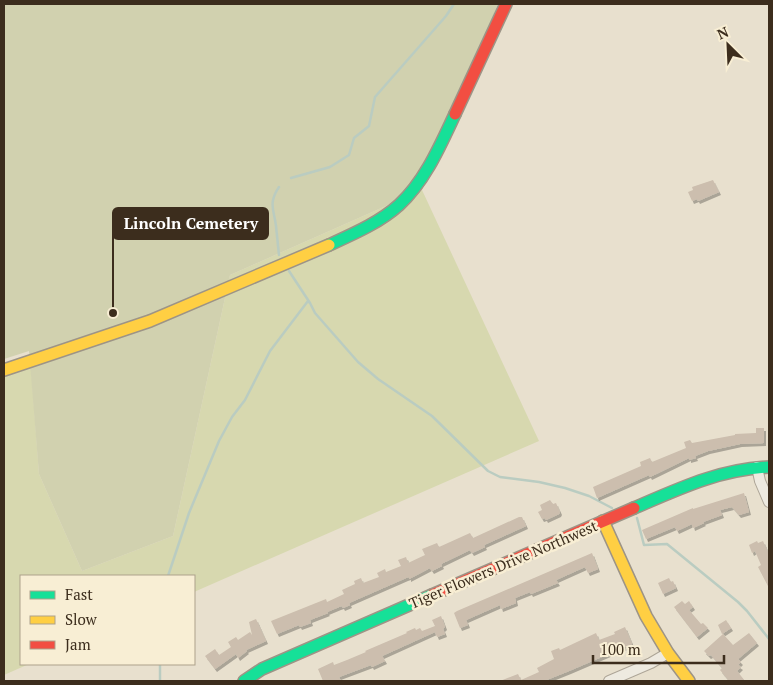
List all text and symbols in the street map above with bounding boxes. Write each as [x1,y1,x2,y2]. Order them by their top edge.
north arrow [703,20,753,70]
text: N [714,22,732,44]
callout: Lincoln Cemetery [113,208,268,239]
text: Lincoln Cemetery [124,212,259,234]
street label: Tiger Flowers Drive Northwest [406,515,601,613]
legend [20,575,195,665]
text: Fast [65,584,93,604]
text: Slow [65,609,98,629]
scale bar [593,632,724,664]
text: Jam [65,634,91,654]
text: 100 m [600,639,641,659]

